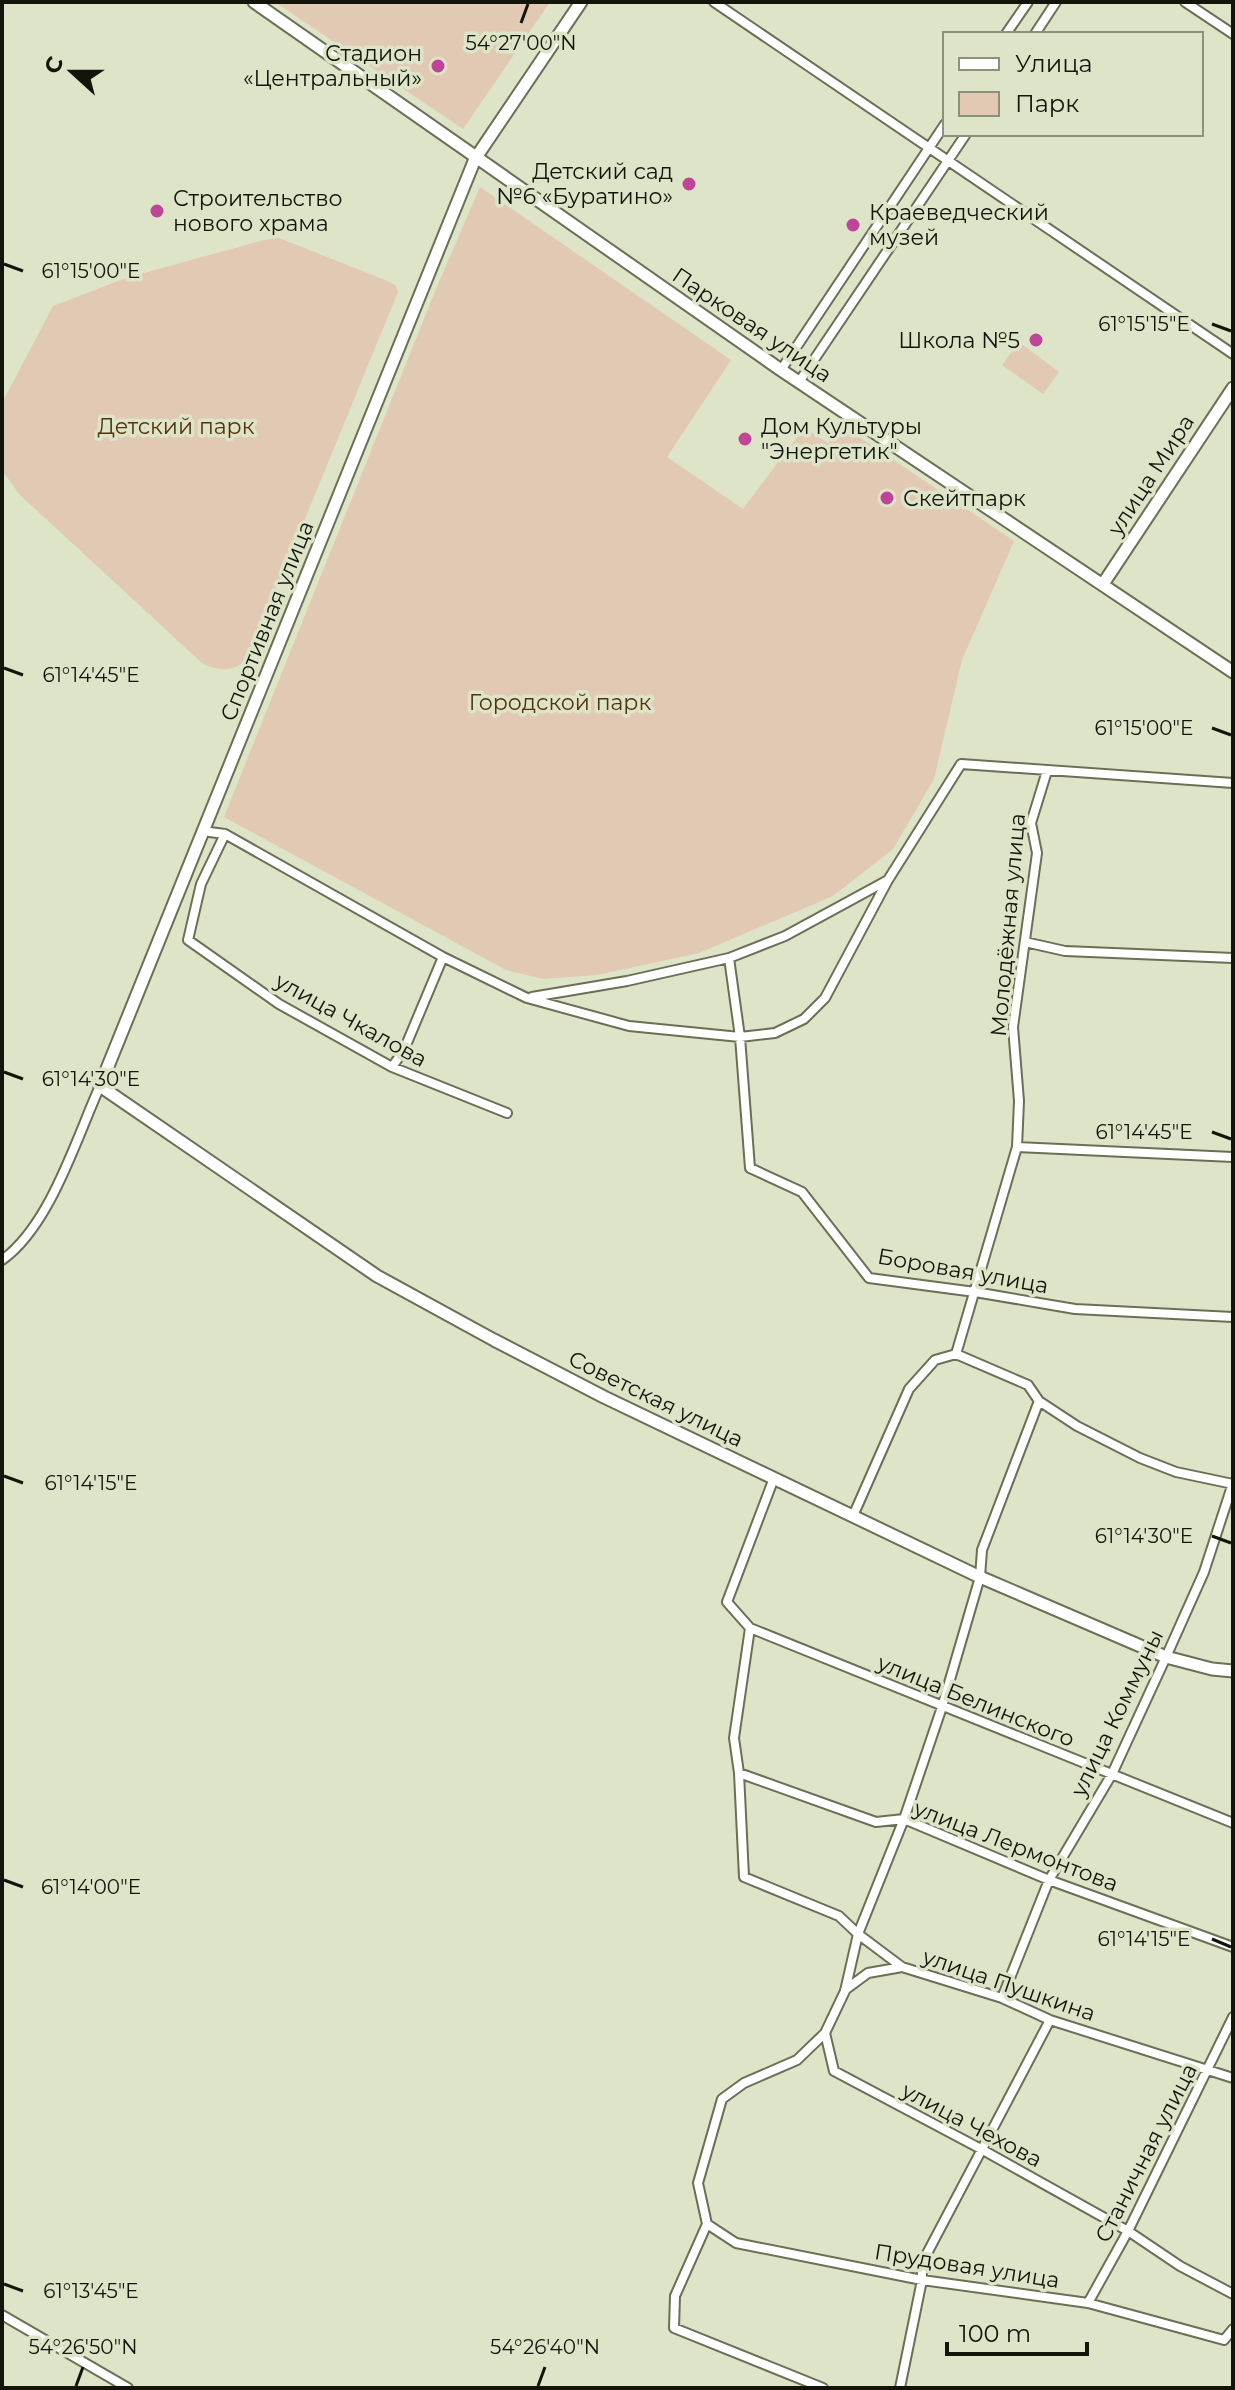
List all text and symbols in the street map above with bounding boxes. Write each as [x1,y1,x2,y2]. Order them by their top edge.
text: 54°27'00"N [465,31,577,55]
north arrow [32,32,112,112]
legend [943,32,1203,136]
place label: Стадион «Центральный» [243,40,422,92]
text: Улица [1015,49,1093,78]
text: С [38,53,69,77]
marker: Стадион «Центральный» [429,57,447,75]
text: Парк [1015,89,1079,118]
place label: Детский сад №6 «Буратино» [496,158,673,210]
marker: Детский сад №6 «Буратино» [680,175,698,193]
place label: Строительство нового храма [173,185,343,237]
place label: Краеведческий музей [869,199,1049,251]
marker: Строительство нового храма [148,202,166,220]
marker: Краеведческий музей [844,216,862,234]
text: 61°15'00"E [42,259,140,283]
street label: Парковая улица [667,262,837,388]
text: 61°15'15"E [1098,312,1190,336]
place label: Школа №5 [898,327,1020,354]
marker: Школа №5 [1027,331,1045,349]
street label: улица Мира [1101,410,1200,541]
park label: Детский парк [98,413,255,440]
place label: Дом Культуры "Энергетик" [761,413,922,465]
marker: Дом Культуры "Энергетик" [736,430,754,448]
place label: Скейтпарк [903,485,1026,512]
marker: Скейтпарк [878,489,896,507]
street label: Спортивная улица [214,517,320,725]
text: 61°14'45"E [42,663,140,687]
park label: Городской парк [469,689,651,716]
text: 61°15'00"E [1095,716,1193,740]
street label: Молодёжная улица [985,812,1031,1038]
street label: улица Чкалова [269,967,432,1073]
text: 61°14'30"E [42,1067,140,1091]
text: 61°14'45"E [1095,1120,1193,1144]
street label: Боровая улица [875,1243,1051,1299]
street label: Советская улица [564,1345,748,1453]
text: 61°14'15"E [45,1471,137,1495]
text: 61°14'30"E [1095,1524,1193,1548]
street label: улица Коммуны [1064,1625,1169,1802]
street label: улица Белинского [872,1649,1079,1753]
street label: улица Лермонтова [909,1794,1122,1897]
text: 61°14'00"E [41,1875,141,1899]
text: 61°14'15"E [1098,1927,1190,1951]
street label: улица Пушкина [918,1942,1099,2027]
street label: Станичная улица [1089,2059,1203,2247]
street label: улица Чехова [896,2076,1047,2173]
street label: Прудовая улица [873,2238,1061,2294]
text: 61°13'45"E [43,2279,139,2303]
scale bar [947,2306,1087,2356]
text: 100 m [959,2319,1031,2348]
text: 54°26'50"N [29,2335,137,2359]
text: 54°26'40"N [490,2335,600,2359]

